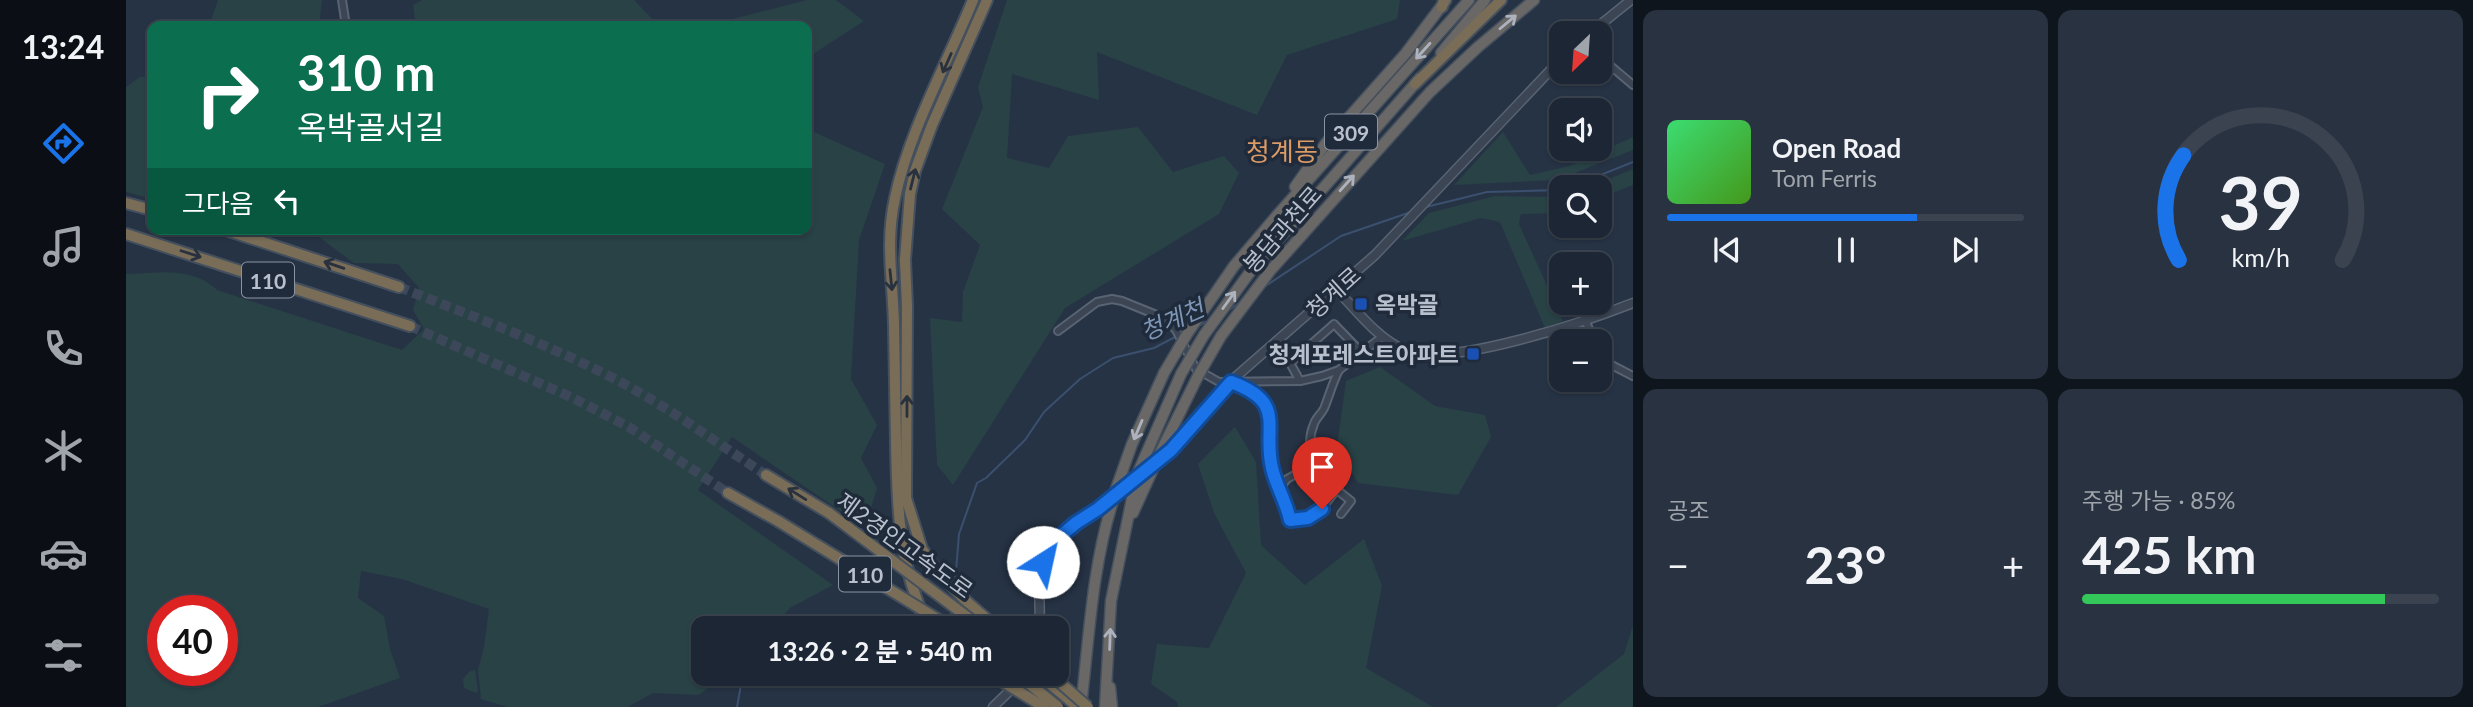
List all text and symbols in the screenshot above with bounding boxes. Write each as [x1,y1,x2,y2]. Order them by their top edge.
one-way arrow [1498,14,1516,30]
north arrow [1549,21,1612,84]
map controls [1549,21,1612,392]
text: 13:24 [22,27,104,66]
one-way arrow [1415,42,1431,60]
text: 310 m [297,43,435,101]
icon: right [182,49,273,140]
one-way arrow [940,52,953,73]
button: sound [1549,98,1612,161]
text: 옥박골서길 [297,107,444,146]
road number: 309 [1325,114,1377,150]
icon: directions [39,119,88,168]
text: Open Road [1772,132,1901,164]
district label: 청계동 [1246,135,1318,167]
text: 39 [2218,159,2303,247]
text: Tom Ferris [1772,164,1877,192]
one-way arrow [907,168,920,191]
one-way arrow [1339,175,1356,192]
button: search [1549,175,1612,238]
street label: 봉담과천로 [1237,180,1327,278]
icon: left [268,182,306,220]
text: 그다음 [182,187,254,219]
icon: music [39,222,88,271]
icon: previous [1708,231,1746,269]
icon: pause [1827,231,1865,269]
icon: next [1946,231,1984,269]
text: km/h [2231,242,2290,272]
one-way arrow [180,248,202,261]
button: + [1549,252,1612,315]
one-way arrow [323,258,345,271]
street label: 청계로 [1300,260,1366,324]
road number: 110 [242,262,294,298]
one-way arrow [884,268,897,291]
place label: 옥박골 [1375,290,1438,318]
water label: 청계천 [1136,291,1211,346]
one-way arrow [1222,291,1236,310]
marker: 옥박골 [1353,296,1369,312]
icon: phone [39,324,88,373]
button: − [1549,329,1612,392]
place label: 청계포레스트아파트 [1269,340,1459,368]
marker: 청계포레스트아파트 [1465,346,1481,362]
one-way arrow [900,394,913,417]
one-way arrow [1131,419,1144,440]
icon: climate [39,426,88,475]
pin [1292,437,1352,509]
icon: arrive [1303,448,1341,486]
street label: 제2경인고속도로 [831,486,979,604]
text: 주행 가능 · 85% [2082,486,2235,514]
one-way arrow [788,487,808,501]
text: 공조 [1667,496,1709,524]
text: 425 km [2082,523,2256,585]
position arrow [1006,525,1080,599]
icon: car [39,529,88,578]
text: 23° [1805,533,1886,595]
text: − [1667,542,1689,588]
text: + [2002,542,2024,588]
road number: 110 [839,556,891,592]
speed limit sign: 40 [147,595,238,686]
one-way arrow [1103,628,1116,651]
icon: filters [39,631,88,680]
text: 13:26 · 2 분 · 540 m [767,635,993,667]

